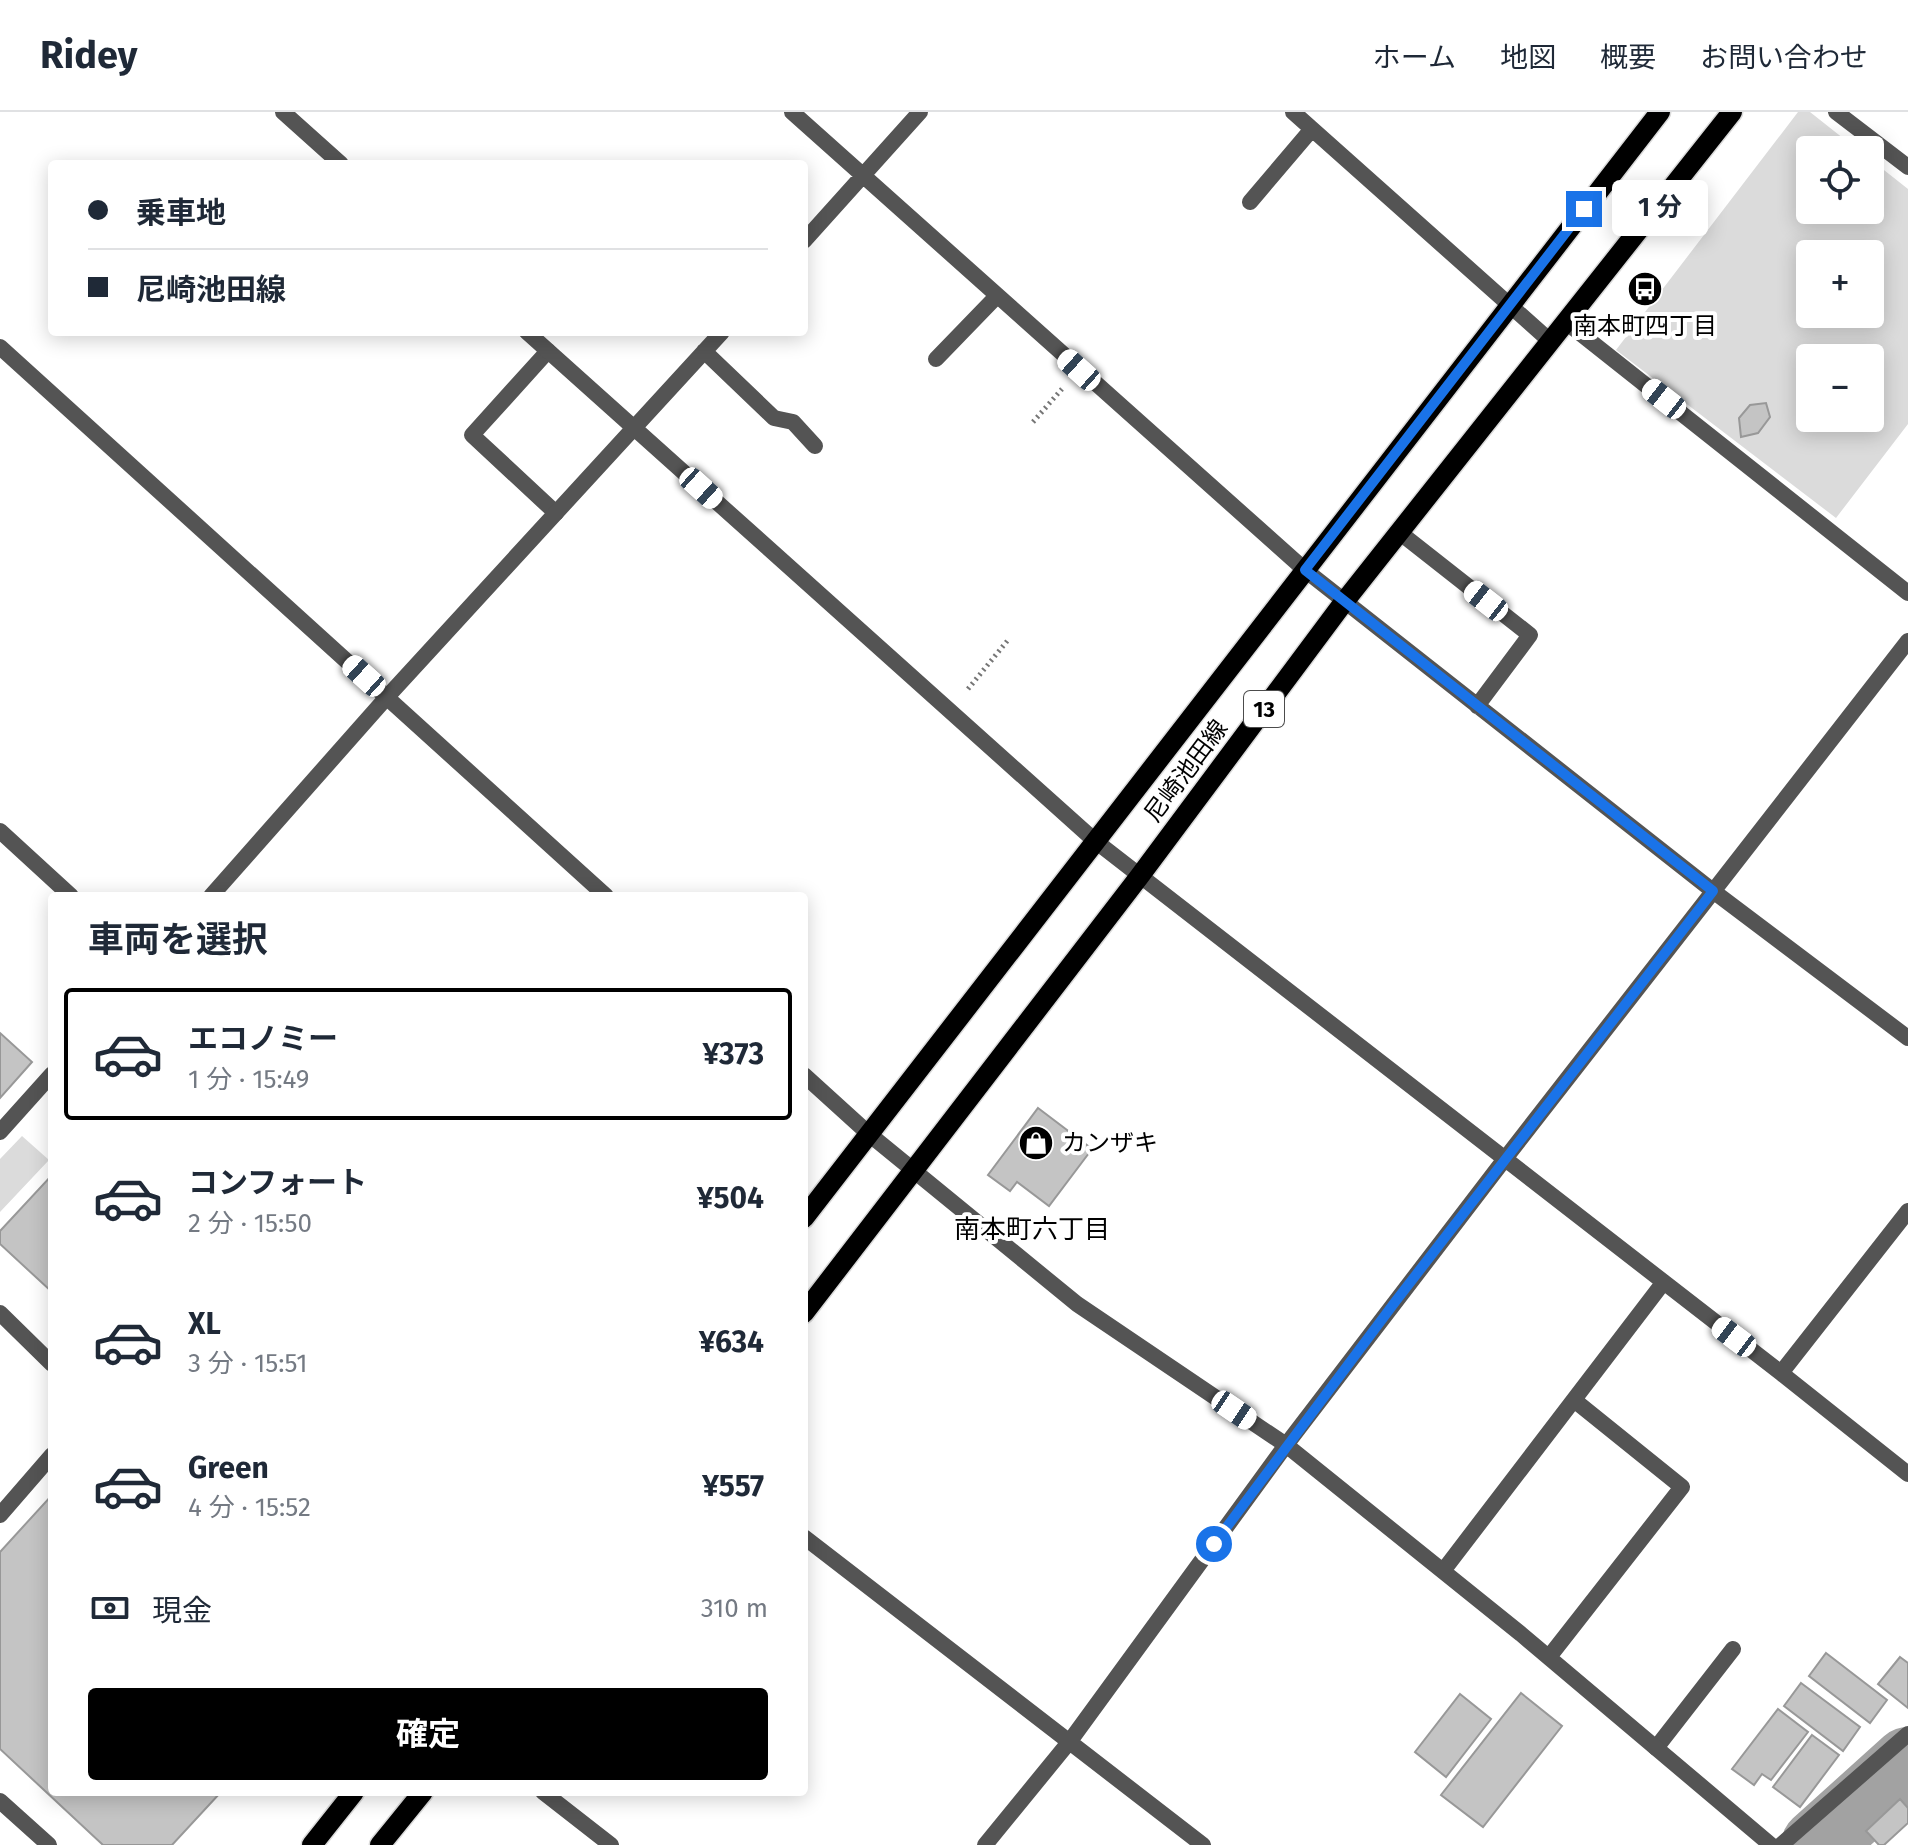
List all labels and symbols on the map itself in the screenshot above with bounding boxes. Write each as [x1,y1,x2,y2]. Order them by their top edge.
callout: 1 分 [1612,181,1708,237]
route end [1566,191,1602,227]
bus stop icon: 南本町四丁目 [1626,270,1664,308]
place label: 南本町四丁目 [1573,312,1717,340]
car [1053,345,1105,395]
car [1638,375,1690,423]
car [675,463,727,513]
car [1460,577,1512,625]
car [338,651,390,701]
road number: 13 [1244,691,1284,727]
street label: 尼崎池田線 [1139,715,1233,827]
shop icon: カンザキ [1017,1124,1055,1162]
place label: カンザキ [1062,1129,1158,1157]
district label: 南本町六丁目 [954,1214,1110,1245]
car [1708,1313,1760,1361]
car [1207,1387,1261,1433]
route start [1196,1526,1232,1562]

